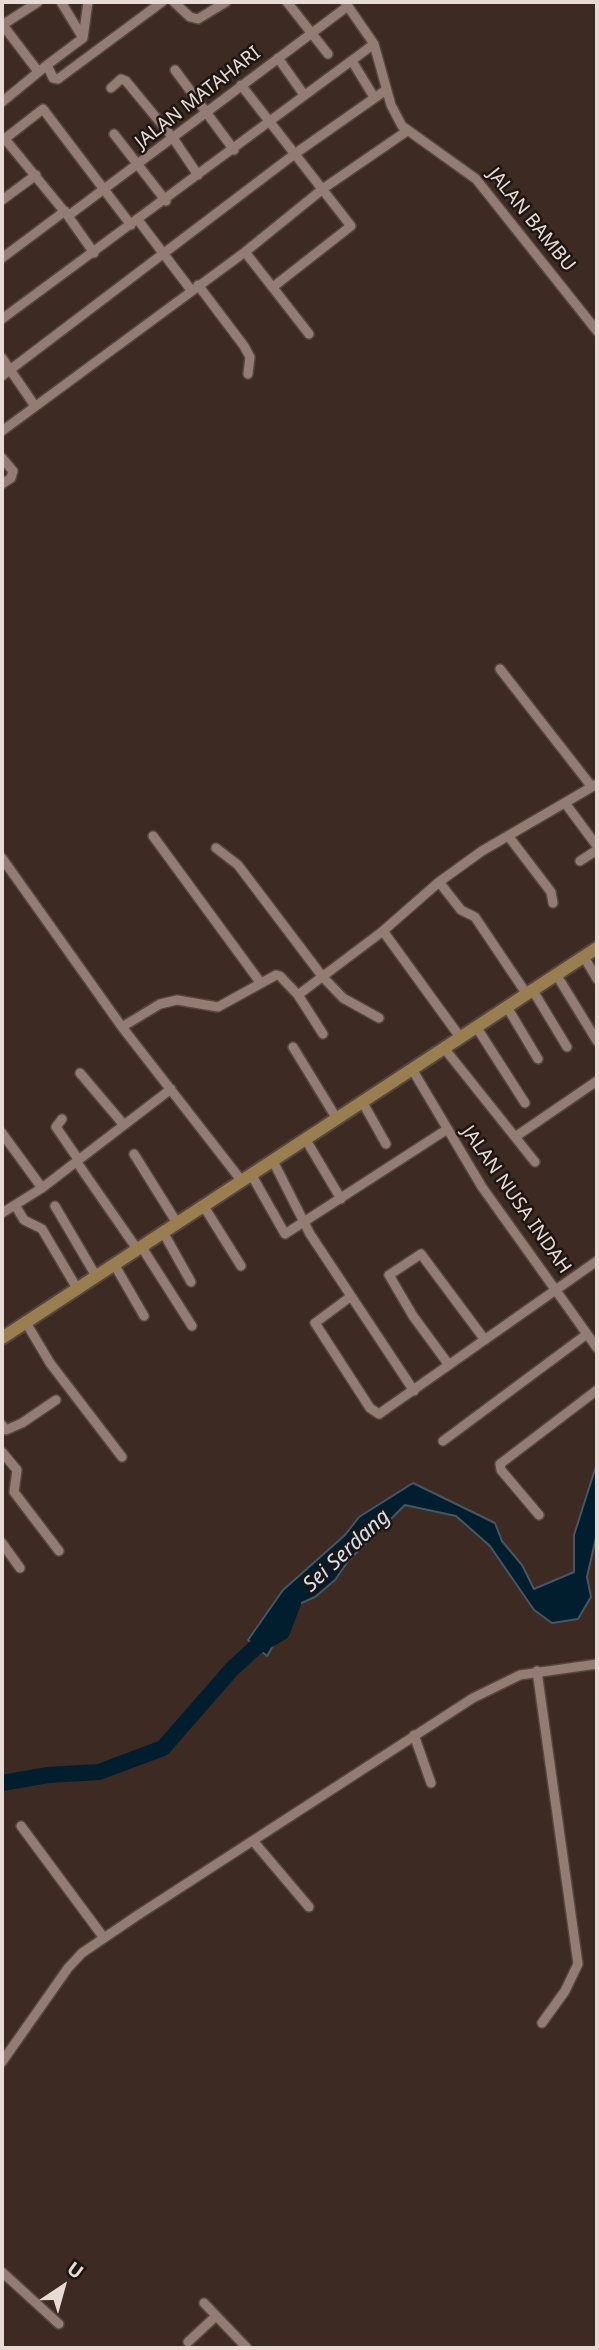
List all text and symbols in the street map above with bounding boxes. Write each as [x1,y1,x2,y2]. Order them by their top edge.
street label: JALAN MATAHARI [131,42,265,154]
street label: JALAN BAMBU [482,164,580,276]
street label: JALAN NUSA INDAH [456,1122,576,1278]
water label: Sei Serdang [298,1504,396,1598]
north arrow [28,2252,98,2322]
text: U [62,2255,89,2285]

